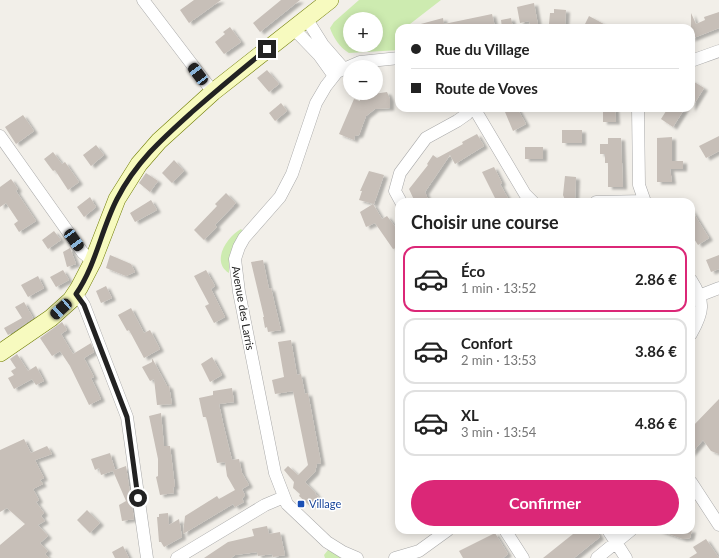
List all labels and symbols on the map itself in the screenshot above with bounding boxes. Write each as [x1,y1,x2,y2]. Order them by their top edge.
route end [258,40,276,58]
car [186,61,210,87]
car [62,227,86,253]
street label: Avenue des Larris [230,265,257,351]
car [48,297,74,321]
route start [129,489,147,507]
place label: Village [309,497,341,510]
marker: Village [296,499,306,509]

